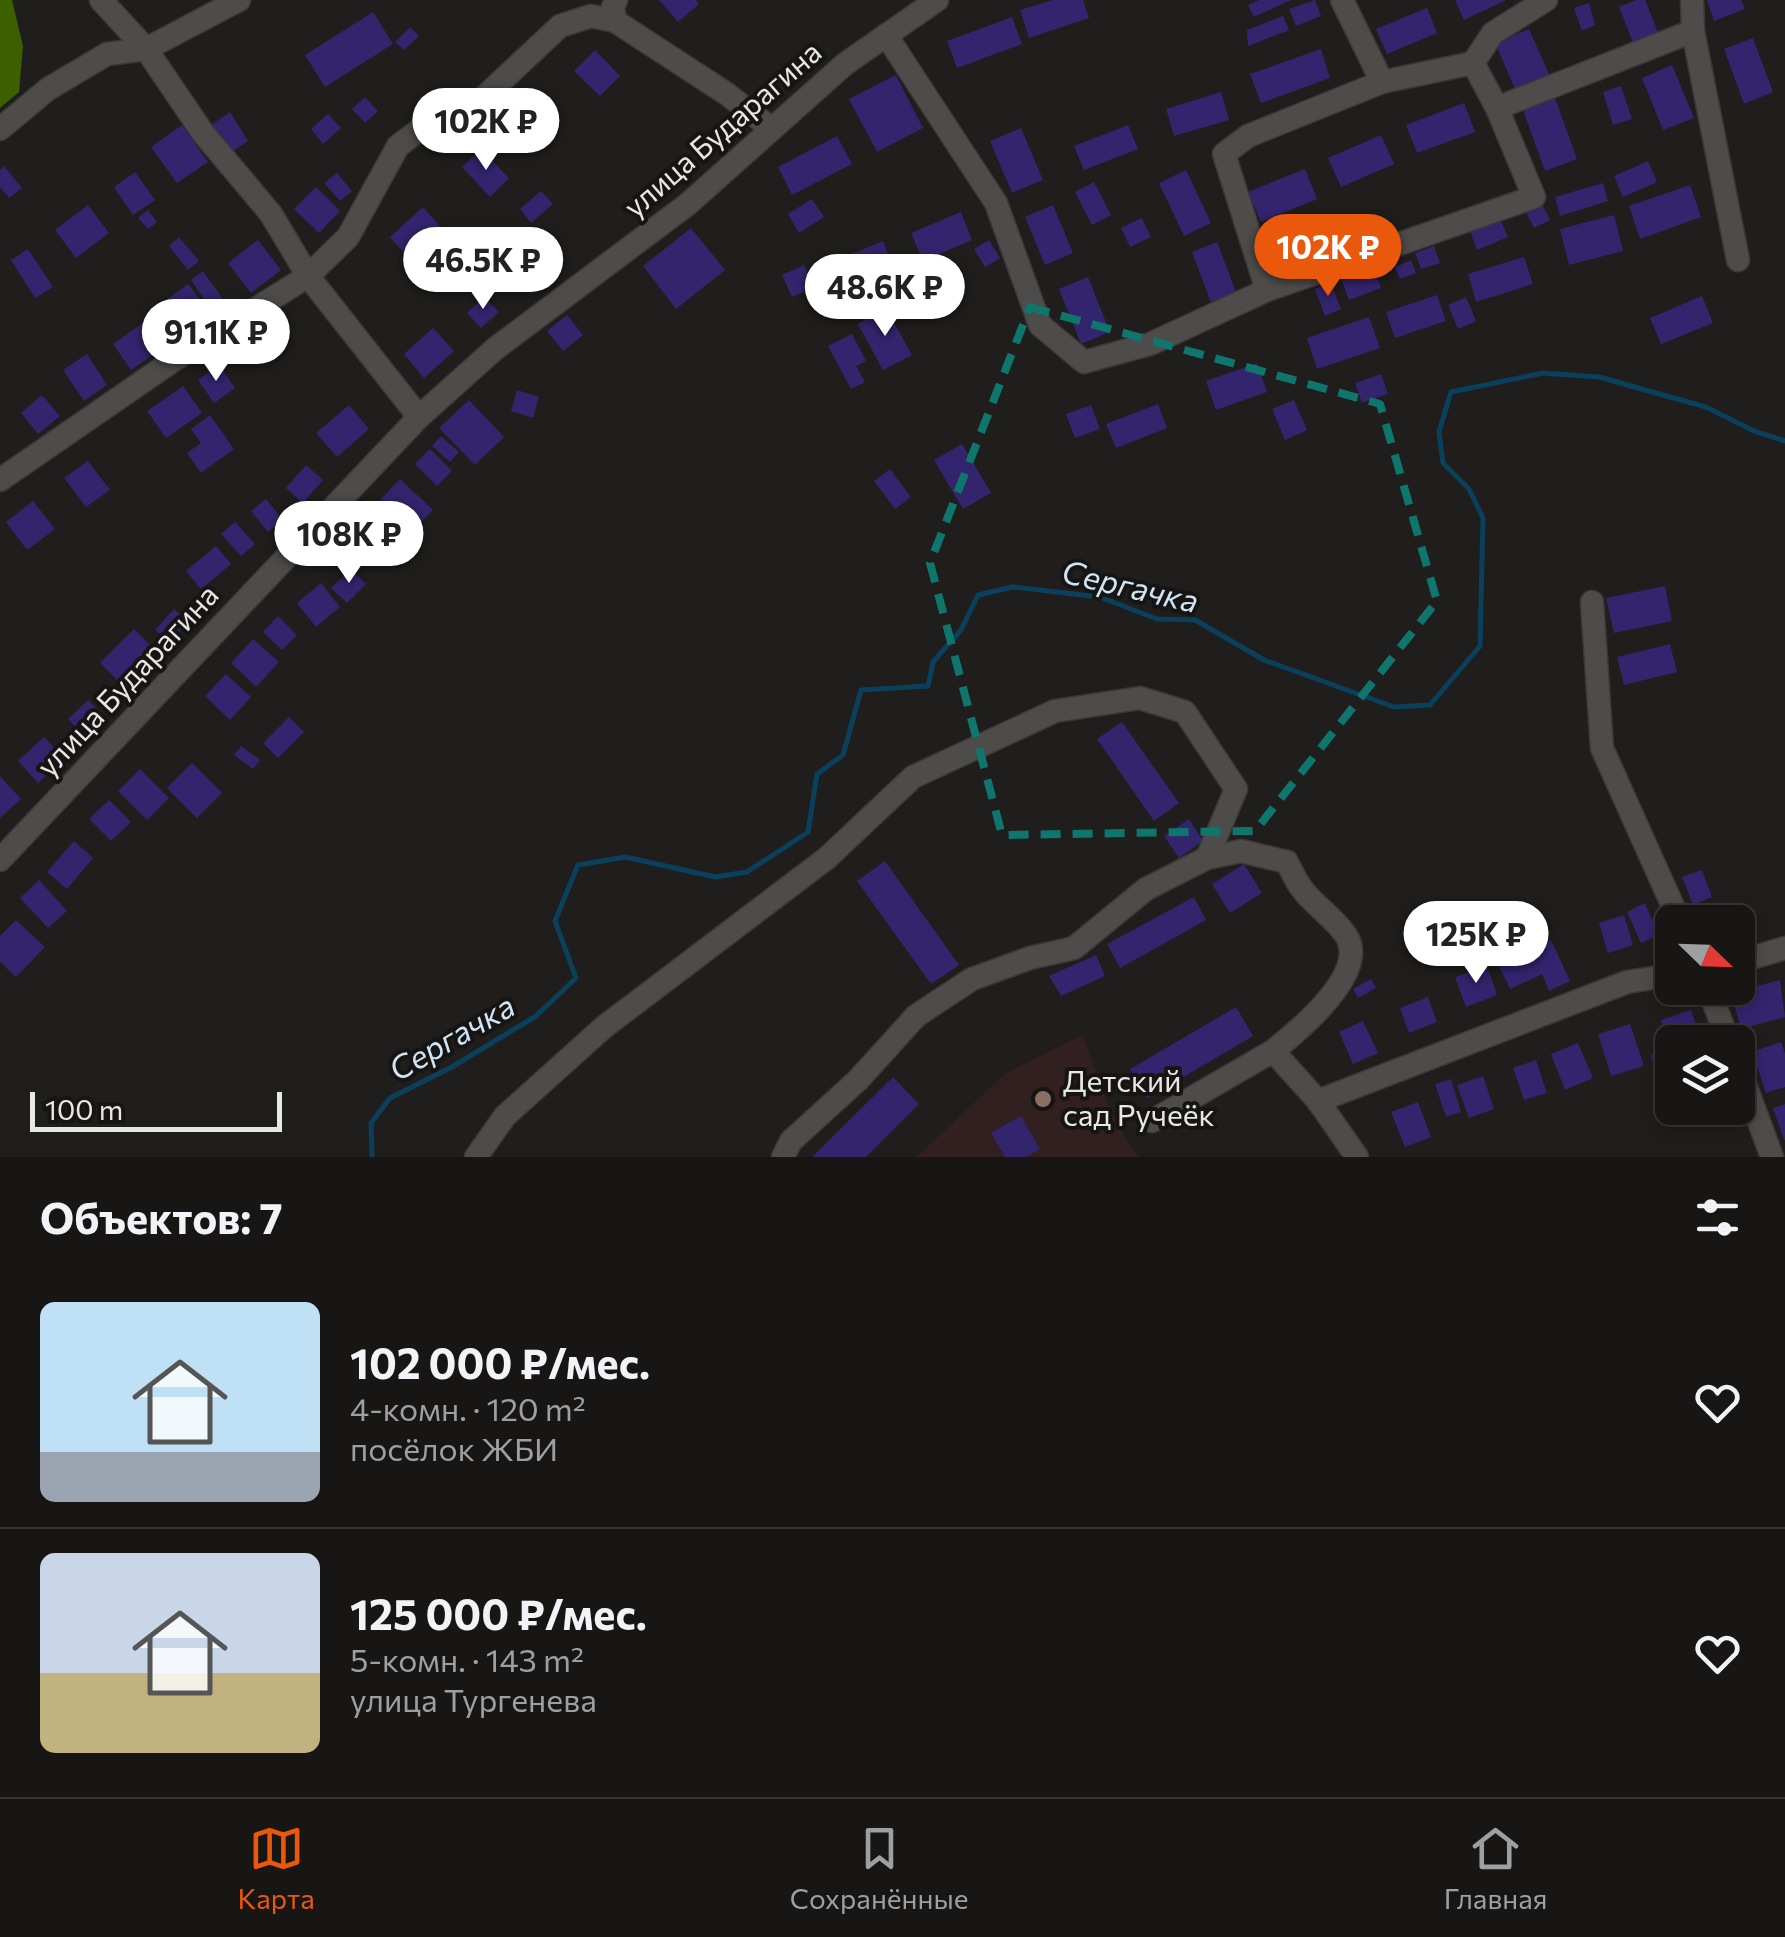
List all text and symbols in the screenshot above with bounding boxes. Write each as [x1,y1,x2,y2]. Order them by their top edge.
street label: улица Бударагина [615,32,828,224]
pin: 102K ₽ [405,88,567,173]
text: 102K ₽ [434,100,538,140]
pin: 102K ₽ [1247,214,1409,299]
text: 102K ₽ [1276,226,1380,266]
pin: 46.5K ₽ [391,227,575,312]
text: 46.5K ₽ [425,239,541,279]
pin: 48.6K ₽ [793,254,977,339]
text: 48.6K ₽ [827,266,943,306]
pin: 91.1K ₽ [124,299,308,384]
text: 91.1K ₽ [164,311,268,351]
pin: 108K ₽ [268,501,430,586]
text: 108K ₽ [296,513,402,553]
water label: Сергачка [1058,550,1203,620]
street label: улица Бударагина [27,575,225,783]
pin: 125K ₽ [1395,901,1557,986]
north arrow [1655,905,1755,1005]
map controls [1655,905,1755,1125]
text: 125K ₽ [1426,913,1526,953]
water label: Сергачка [381,984,521,1088]
button: layers [1655,1025,1755,1125]
place label: Детский сад Ручеёк [1063,1061,1215,1132]
scale bar [30,1087,282,1132]
marker: Детский сад Ручеёк [1032,1088,1054,1110]
text: 100 m [45,1092,123,1126]
icon: filters [1690,1190,1745,1245]
text: Объектов: 7 [40,1191,283,1243]
text: 102 000 ₽/мес. [350,1336,650,1388]
icon: home [120,1342,240,1462]
icon: heart [1690,1375,1745,1430]
text: 4-комн. · 120 m² [350,1388,586,1428]
text: посёлок ЖБИ [350,1428,558,1468]
text: 125 000 ₽/мес. [350,1587,647,1639]
icon: home [120,1593,240,1713]
icon: heart [1690,1626,1745,1681]
text: 5-комн. · 143 m² [350,1639,584,1679]
text: улица Тургенева [350,1679,597,1719]
tab: Карта [238,1821,315,1915]
tab: Сохранённые [790,1821,969,1915]
tab: Главная [1444,1821,1547,1915]

